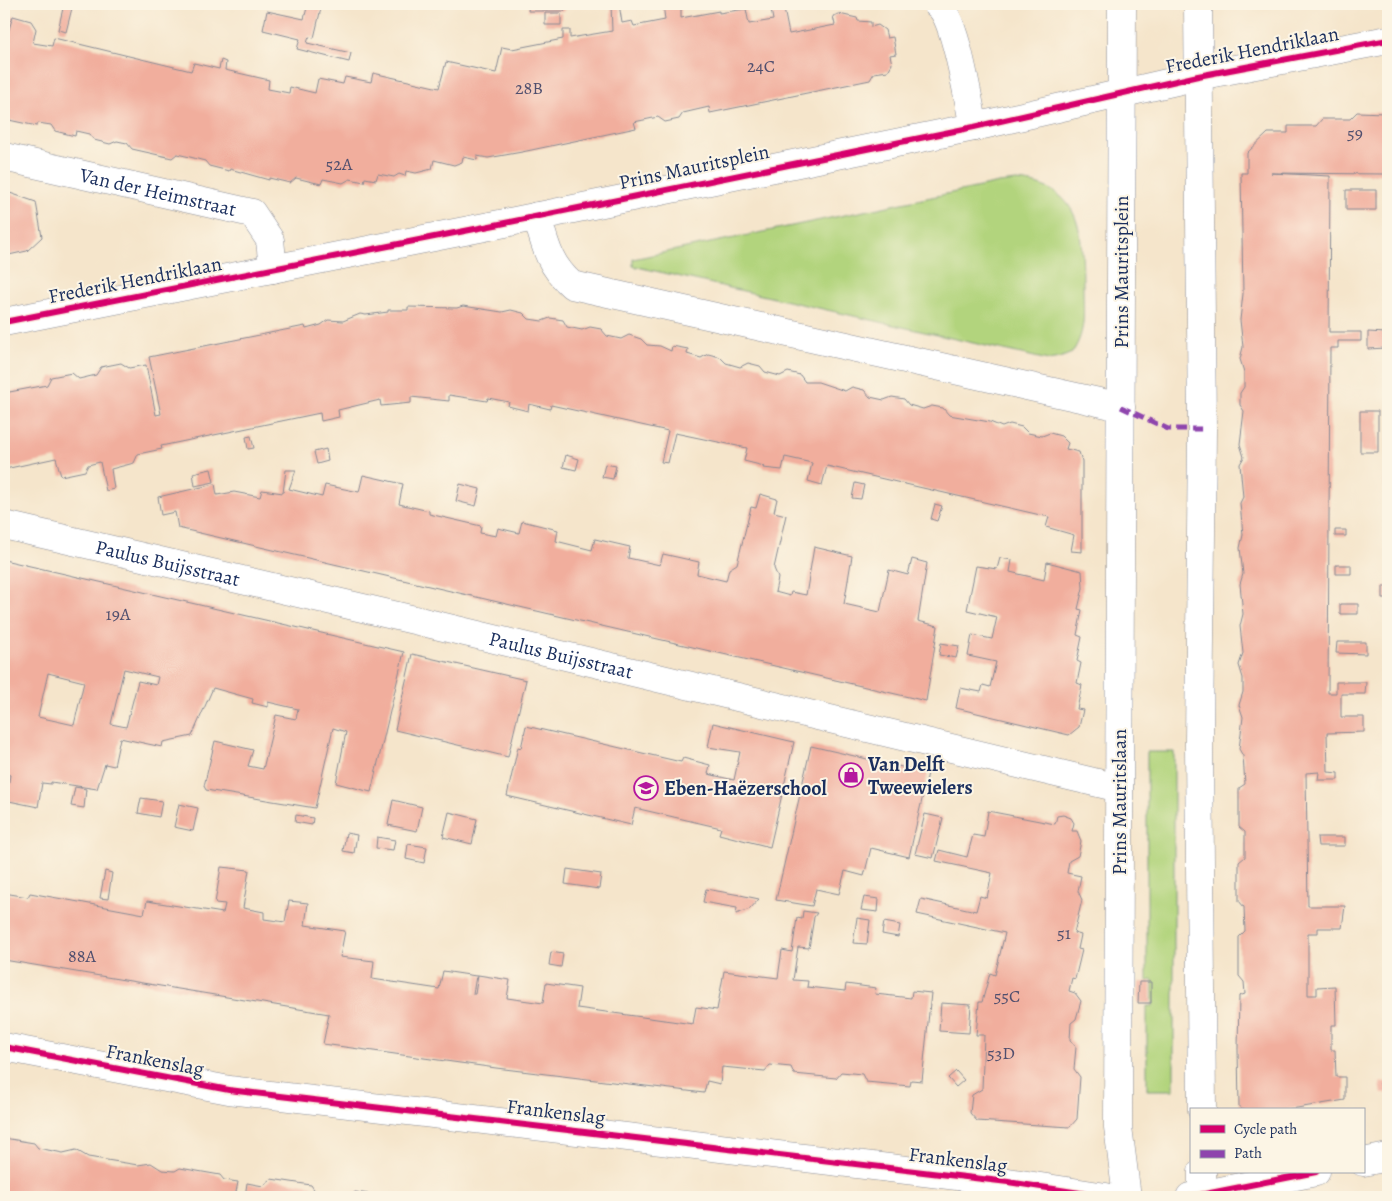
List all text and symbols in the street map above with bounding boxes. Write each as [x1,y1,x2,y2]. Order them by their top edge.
street label: Frederik Hendriklaan [1163,20,1341,80]
house number: 24C [747,54,775,78]
house number: 28B [515,76,543,100]
house number: 59 [1347,121,1363,145]
street label: Prins Mauritsplein [616,138,772,196]
house number: 52A [326,152,353,176]
street label: Van der Heimstraat [76,161,239,223]
street label: Prins Mauritsplein [1108,196,1135,348]
street label: Frederik Hendriklaan [46,250,224,310]
street label: Paulus Buijsstraat [93,533,243,593]
house number: 19A [106,602,131,626]
street label: Paulus Buijsstraat [486,625,636,685]
street label: Prins Mauritslaan [1106,729,1133,875]
place label: Van Delft Tweewielers [867,751,973,801]
shop icon: Van Delft Tweewielers [838,762,864,788]
school or university icon: Eben-Haëzerschool [633,775,659,801]
place label: Eben-Haëzerschool [664,775,828,802]
house number: 51 [1057,921,1071,945]
house number: 88A [68,944,96,968]
house number: 55C [994,984,1020,1008]
street label: Frankenslag [104,1037,206,1083]
house number: 53D [987,1041,1015,1065]
street label: Frankenslag [505,1093,607,1131]
legend [1190,1108,1364,1174]
text: Cycle path [1234,1119,1297,1139]
street label: Frankenslag [907,1141,1009,1179]
text: Path [1234,1143,1262,1163]

